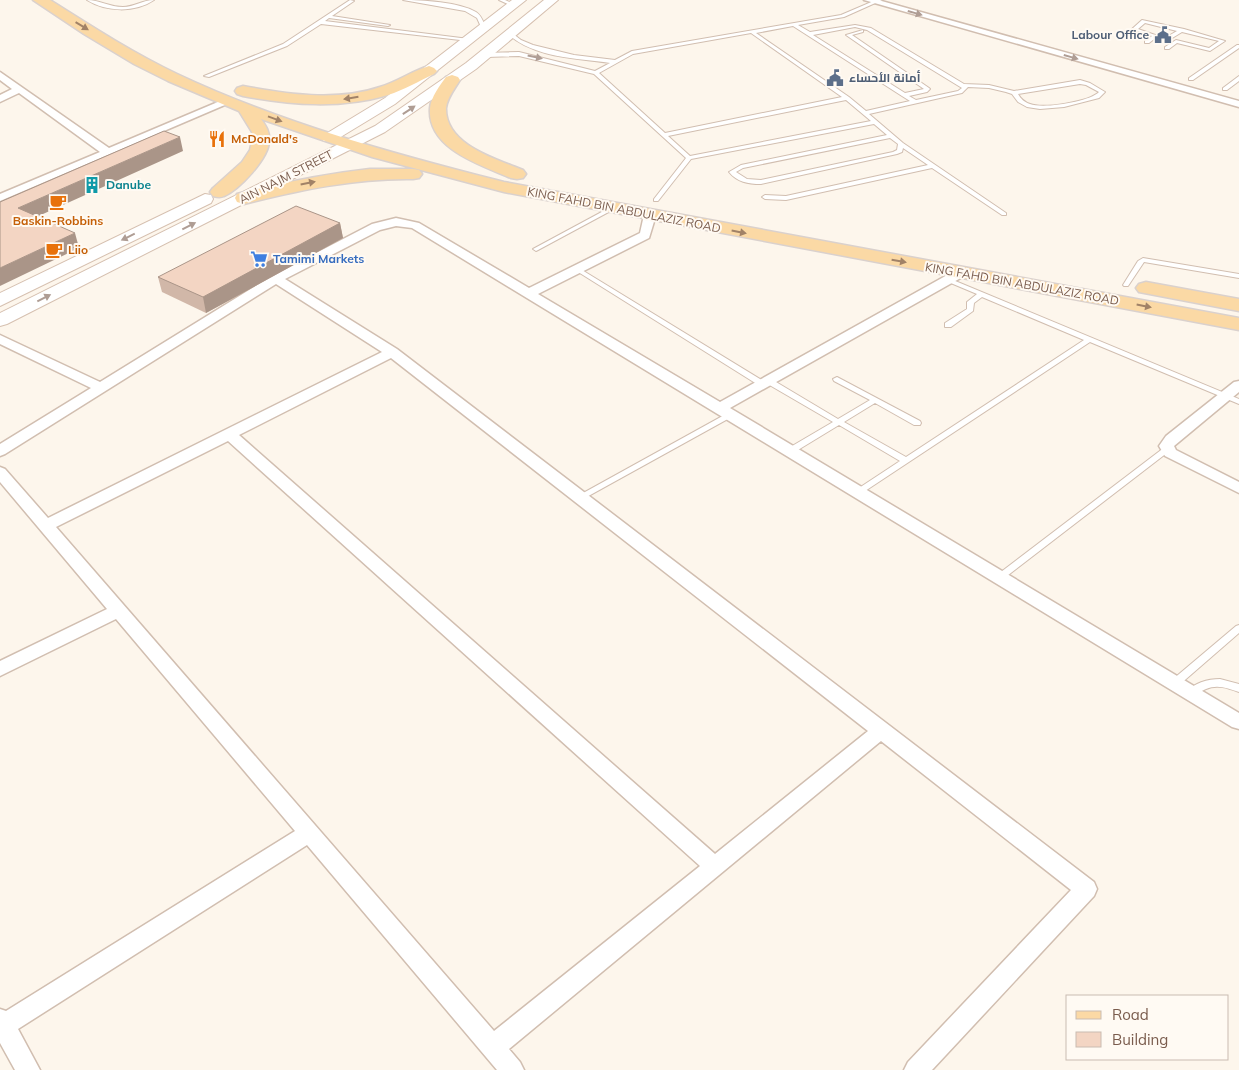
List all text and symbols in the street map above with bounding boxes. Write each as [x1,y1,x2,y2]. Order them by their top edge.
one-way arrow [907,9,922,17]
one-way arrow [75,21,88,31]
public building icon: Labour Office [1153,25,1173,45]
place label: Labour Office [1072,27,1149,42]
one-way arrow [527,53,542,61]
one-way arrow [1064,53,1079,61]
public building icon: أمانة الأحساء [825,68,845,88]
place label: أمانة الأحساء [849,70,921,85]
one-way arrow [342,94,358,102]
one-way arrow [403,105,416,115]
one-way arrow [268,115,283,123]
restaurant icon: McDonald's [207,129,227,149]
place label: McDonald's [231,131,298,146]
street label: AIN NAJM STREET [236,146,336,207]
building icon: Danube [82,175,102,195]
place label: Danube [106,177,151,192]
one-way arrow [301,179,316,187]
street label: KING FAHD BIN ABDULAZIZ ROAD [526,183,722,236]
cafe icon: Baskin-Robbins [48,192,68,212]
place label: Baskin-Robbins [13,213,103,228]
one-way arrow [182,222,196,230]
one-way arrow [731,228,747,236]
one-way arrow [121,233,135,241]
cafe icon: Liio [44,240,64,260]
place label: Liio [68,242,88,257]
supermarket icon: Tamimi Markets [249,249,269,269]
place label: Tamimi Markets [273,251,364,266]
one-way arrow [891,257,907,265]
street label: KING FAHD BIN ABDULAZIZ ROAD [924,259,1120,308]
one-way arrow [36,294,51,302]
one-way arrow [1137,302,1152,310]
legend [1066,995,1229,1060]
text: Road [1112,1005,1149,1024]
text: Building [1112,1030,1168,1049]

